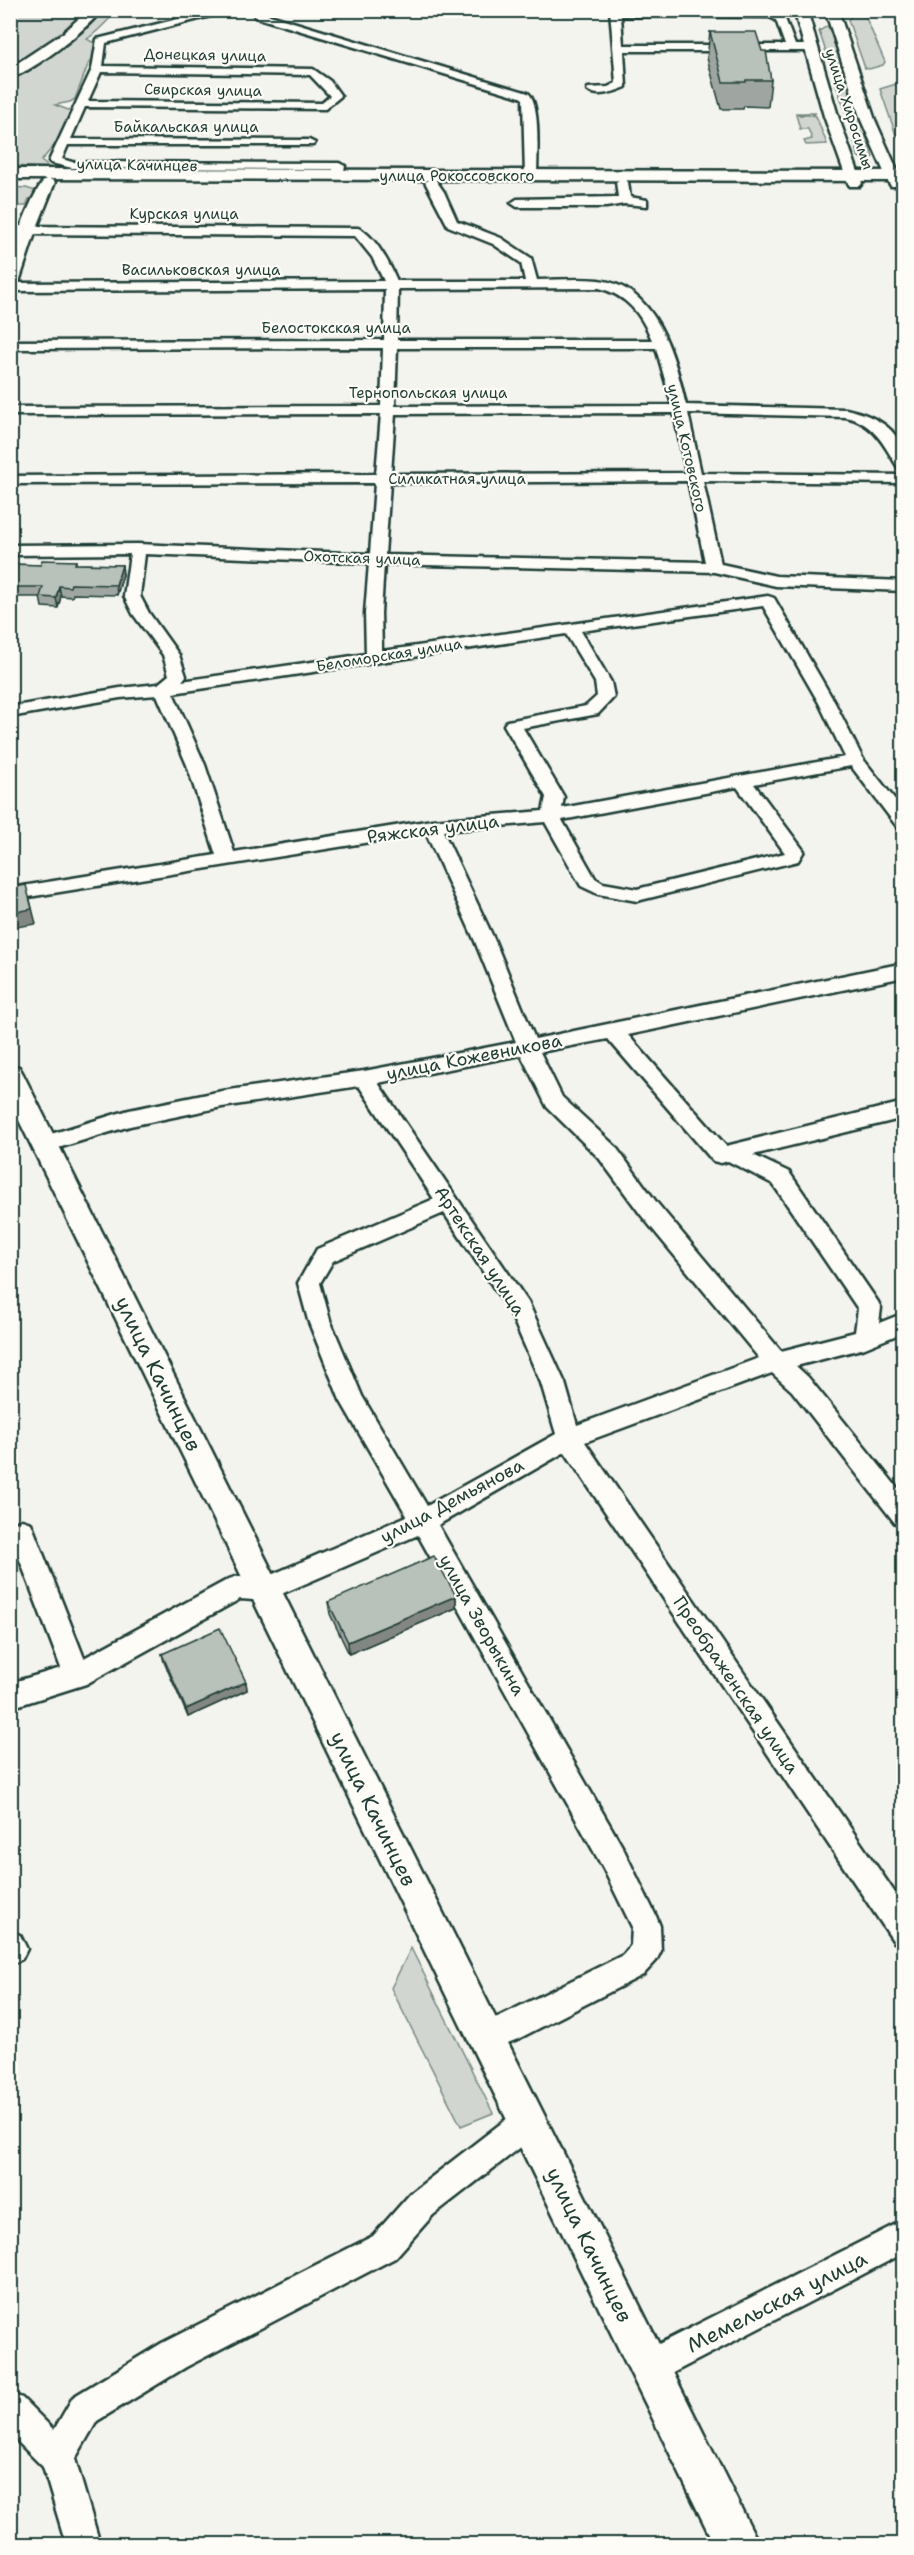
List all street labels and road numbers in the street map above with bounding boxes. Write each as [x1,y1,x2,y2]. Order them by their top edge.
street label: Донецкая улица [144,44,267,66]
street label: улица Хиросимы [820,46,878,172]
street label: Свирская улица [144,79,263,101]
street label: Байкальская улица [114,117,259,137]
street label: улица Качинцев [76,154,198,176]
street label: улица Рокоссовского [380,166,534,186]
street label: Курская улица [129,204,239,224]
street label: Васильковская улица [122,260,281,280]
street label: Белостокская улица [261,318,411,338]
street label: улица Котовского [662,382,712,514]
street label: Тернопольская улица [349,383,508,403]
street label: Силикатная улица [388,469,526,489]
street label: Охотская улица [303,546,422,570]
street label: Беломорская улица [315,633,464,676]
street label: Ряжская улица [366,809,500,849]
street label: улица Кожевникова [384,1028,564,1086]
street label: Артекская улица [429,1182,531,1320]
street label: улица Качинцев [108,1292,208,1456]
street label: улица Демьянова [376,1453,528,1549]
street label: улица Зворыкина [433,1550,531,1700]
street label: Преображенская улица [668,1592,804,1778]
street label: улица Качинцев [323,1727,423,1891]
street label: улица Качинцев [539,2163,639,2327]
street label: Мемельская улица [682,2244,872,2360]

